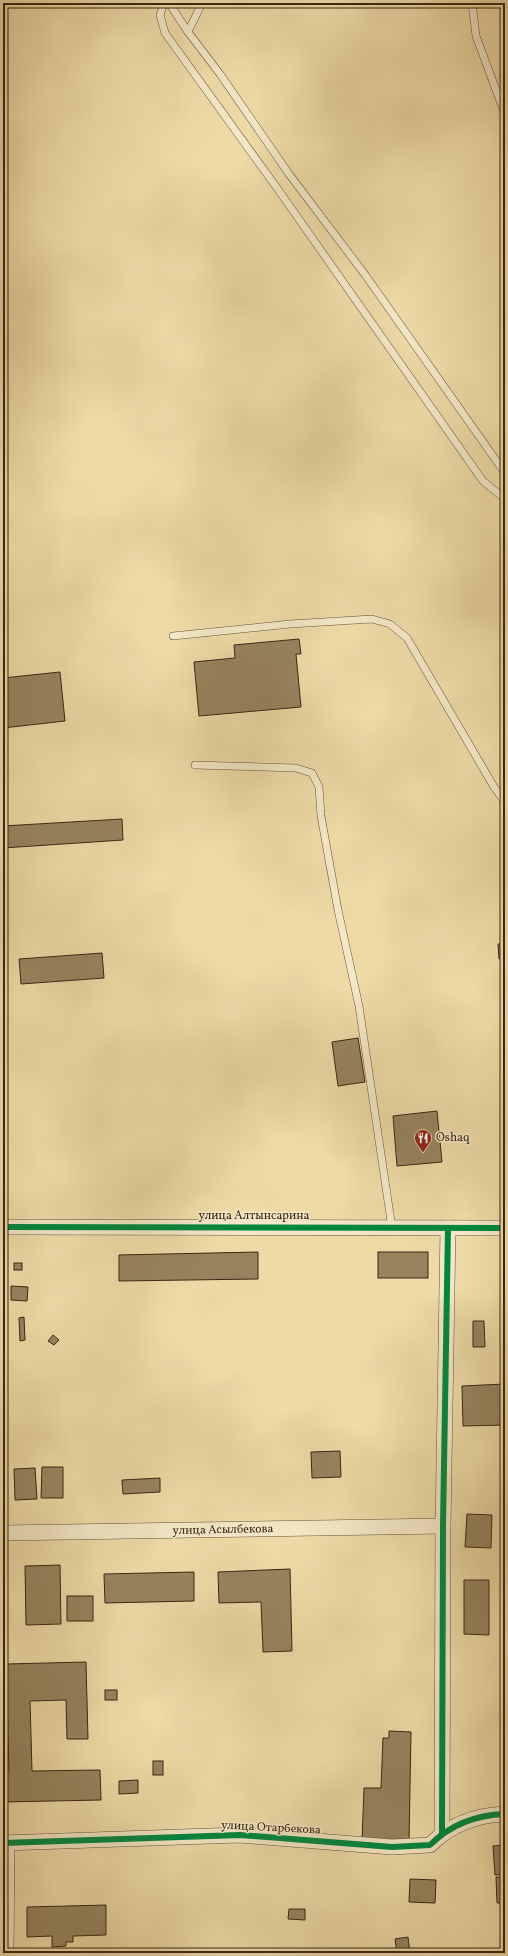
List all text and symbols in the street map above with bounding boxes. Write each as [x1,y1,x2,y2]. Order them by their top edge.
restaurant icon: Oshaq [413,1128,433,1153]
place label: Oshaq [436,1130,470,1146]
street label: улица Алтынсарина [199,1208,310,1224]
street label: улица Асылбекова [172,1521,274,1539]
street label: улица Отарбекова [221,1817,321,1839]

